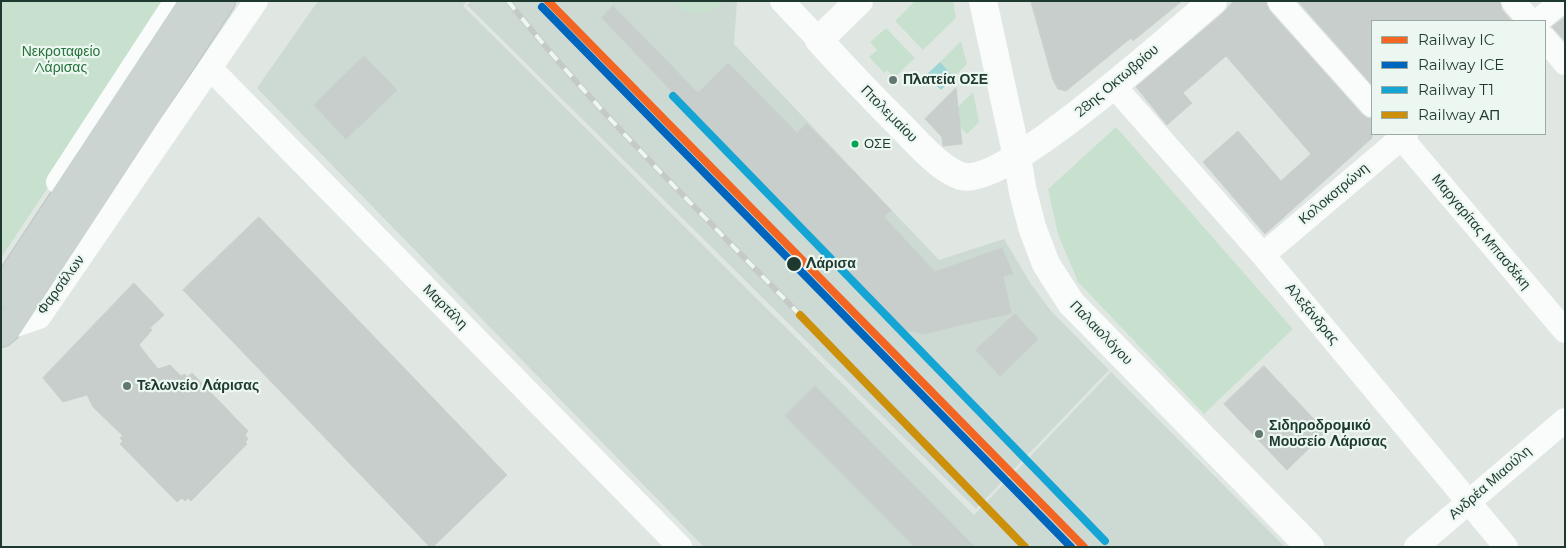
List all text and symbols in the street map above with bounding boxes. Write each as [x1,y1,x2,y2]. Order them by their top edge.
legend [1371,20,1546,135]
text: Railway IC [1418,30,1494,49]
street label: 28ης Οκτωβρίου [1072,41,1162,121]
park label: Νεκροταφείο Λάρισας [22,44,100,76]
text: Railway ICE [1418,55,1504,74]
place label: Πλατεία ΟΣΕ [903,72,988,88]
marker: Πλατεία ΟΣΕ [887,74,899,86]
text: Railway T1 [1418,80,1494,99]
street label: Πτολεμαίου [857,82,921,146]
text: Railway ΑΠ [1418,105,1500,124]
place label: ΟΣΕ [864,136,891,152]
marker: ΟΣΕ [850,139,860,149]
street label: Κολοκοτρώνη [1296,160,1372,228]
street label: Μαργαρίτας Μπασδέκη [1428,171,1534,293]
street label: Φαρσάλων [34,252,88,318]
marker: Λάρισα [785,255,803,273]
place label: Λάρισα [806,256,856,272]
street label: Αλεξάνδρας [1282,280,1342,348]
street label: Μαρτάλη [419,281,471,333]
street label: Παλαιολόγου [1066,297,1136,369]
place label: Τελωνείο Λάρισας [137,378,259,394]
marker: Τελωνείο Λάρισας [121,380,133,392]
place label: Σιδηροδρομικό Μουσείο Λάρισας [1269,418,1387,451]
marker: Σιδηροδρομικό Μουσείο Λάρισας [1253,428,1265,440]
street label: Ανδρέα Μιαούλη [1445,443,1535,523]

